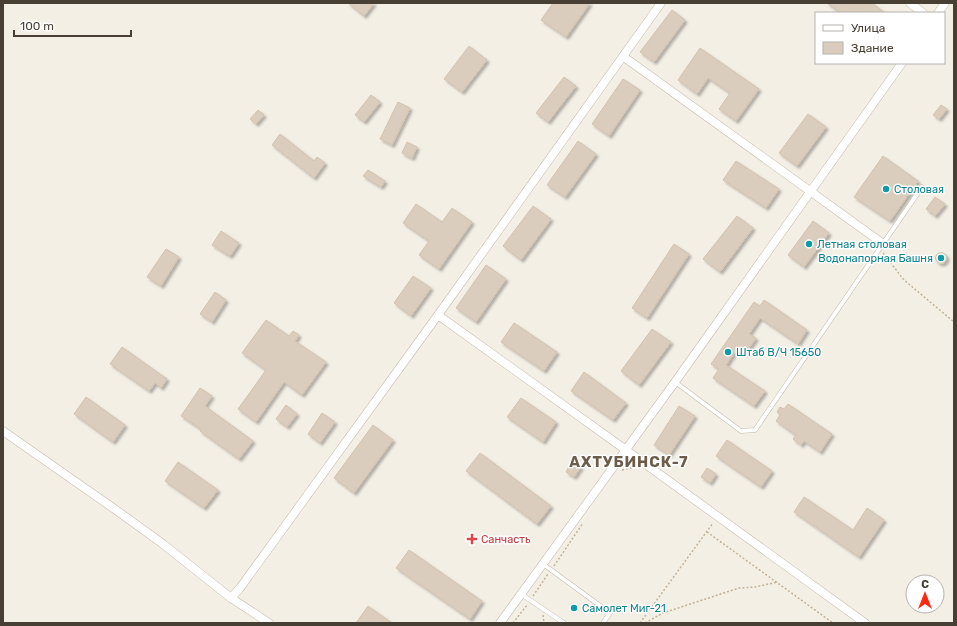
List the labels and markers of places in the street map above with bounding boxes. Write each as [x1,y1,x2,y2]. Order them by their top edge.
place label: Столовая [894,183,944,196]
marker: Столовая [881,184,891,194]
place label: Летная столовая [817,238,907,251]
marker: Летная столовая [804,239,814,249]
place label: Водонапорная Башня [818,252,933,265]
marker: Водонапорная Башня [936,253,946,263]
place label: Штаб В/Ч 15650 [736,346,821,359]
marker: Штаб В/Ч 15650 [723,347,733,357]
marker: Санчасть [466,533,478,545]
place label: Санчасть [481,533,531,546]
place label: Самолет Миг-21 [582,602,666,615]
marker: Самолет Миг-21 [569,603,579,613]

